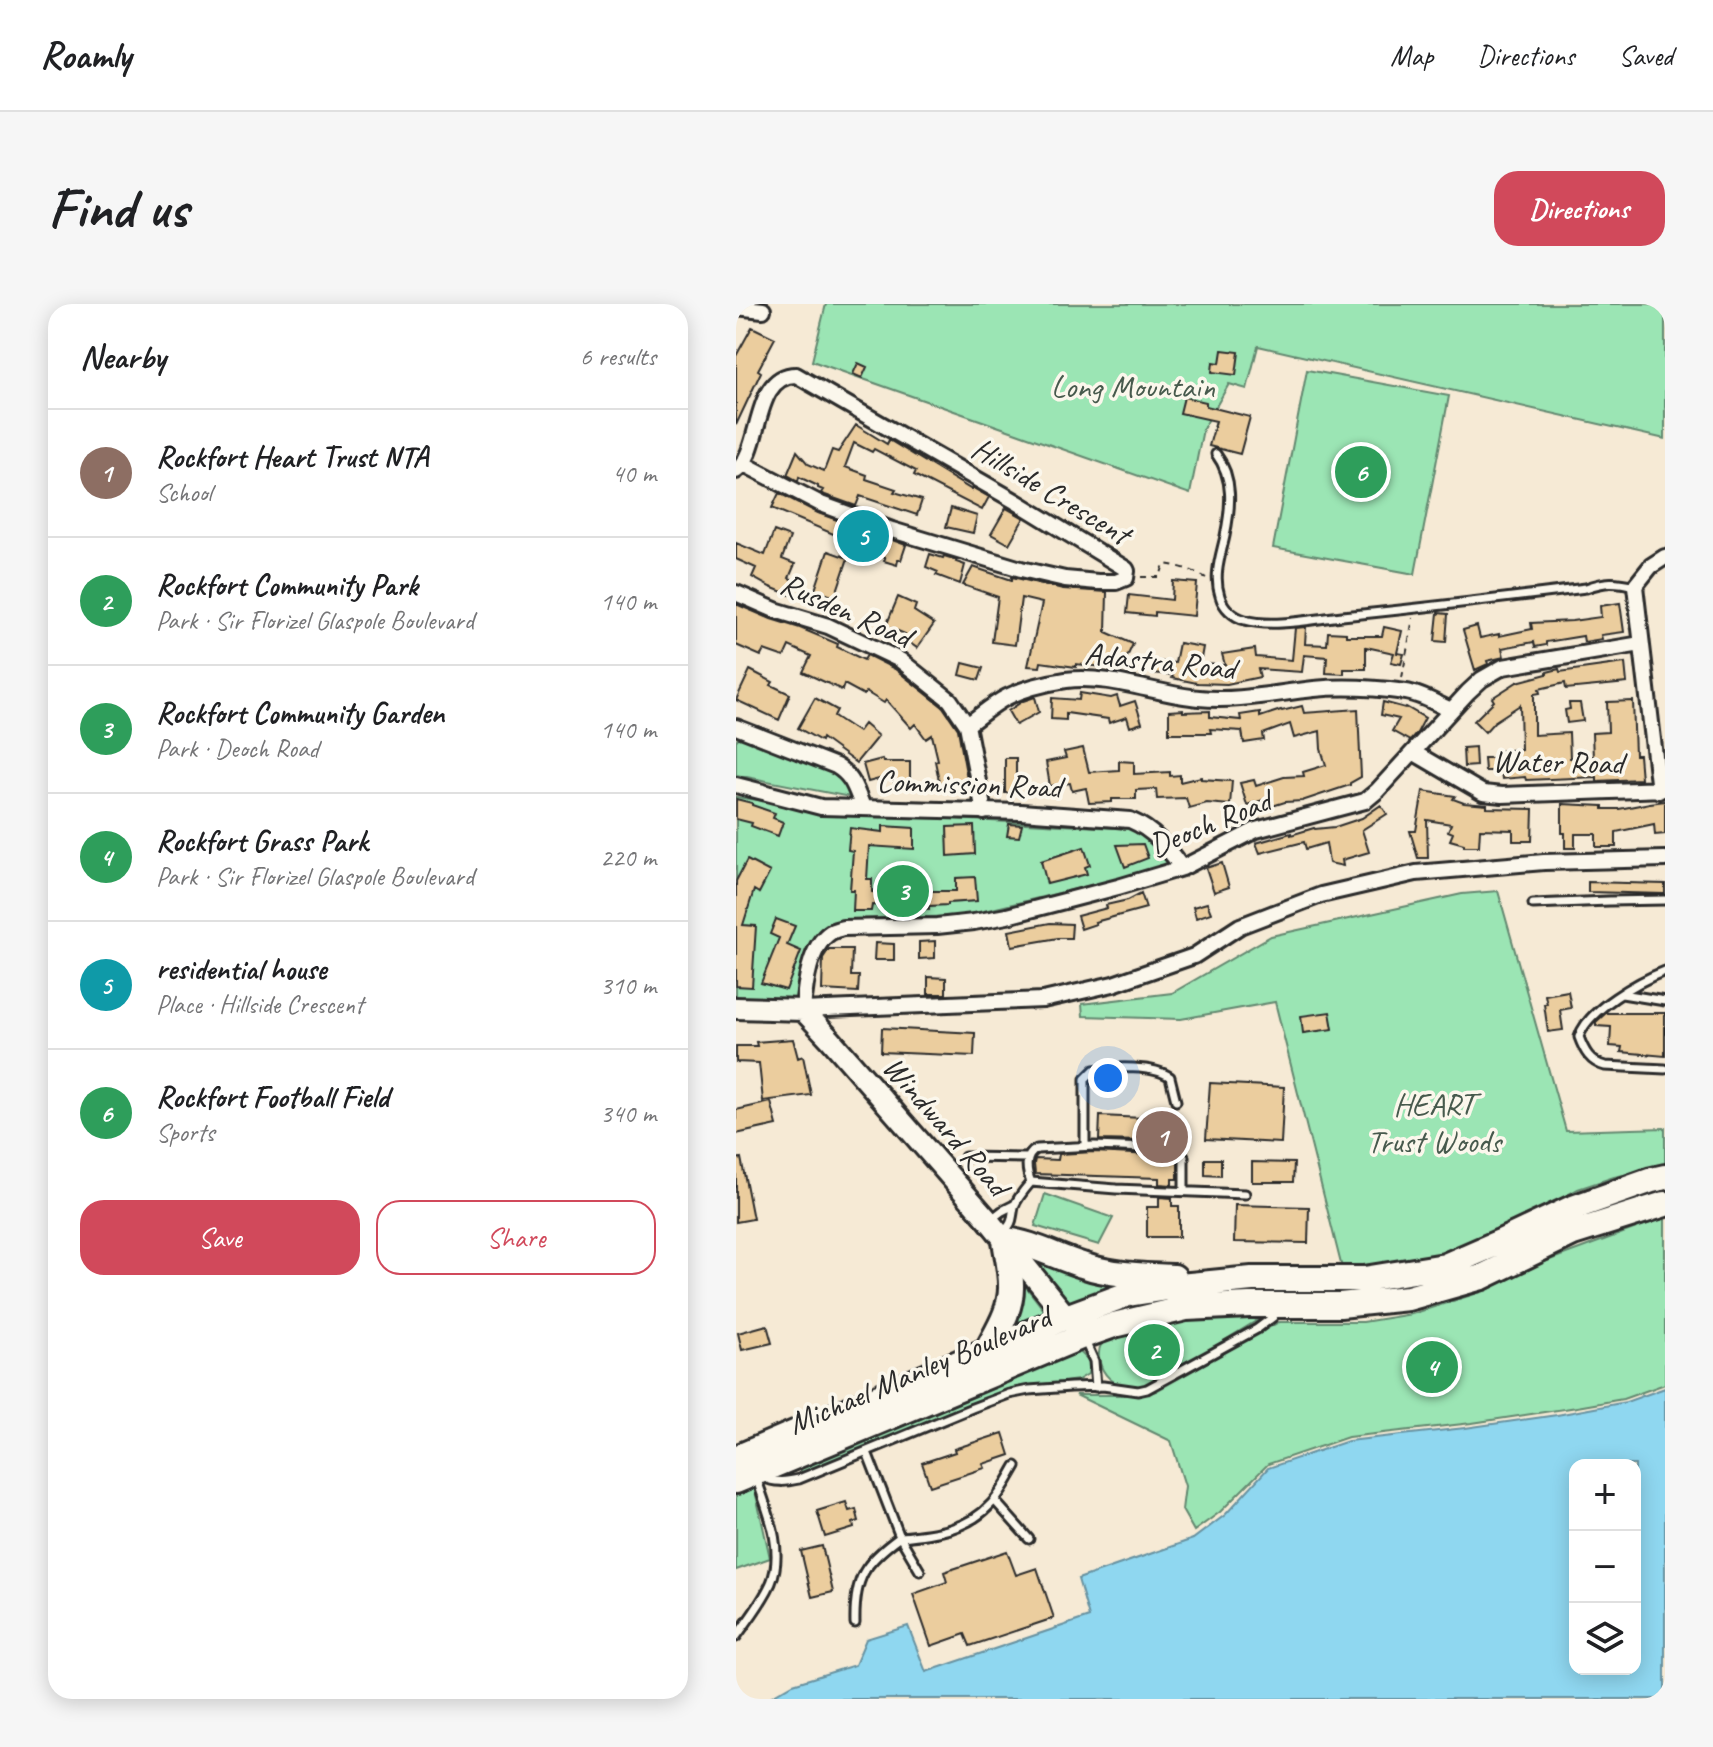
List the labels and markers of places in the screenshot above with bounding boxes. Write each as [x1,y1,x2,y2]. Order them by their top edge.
pin: 6 [1335,442,1387,502]
pin: 5 [837,506,889,566]
pin: 3 [877,861,929,921]
pin: 1 [1136,1107,1188,1167]
pin: 2 [1128,1320,1180,1380]
pin: 4 [1406,1337,1458,1397]

